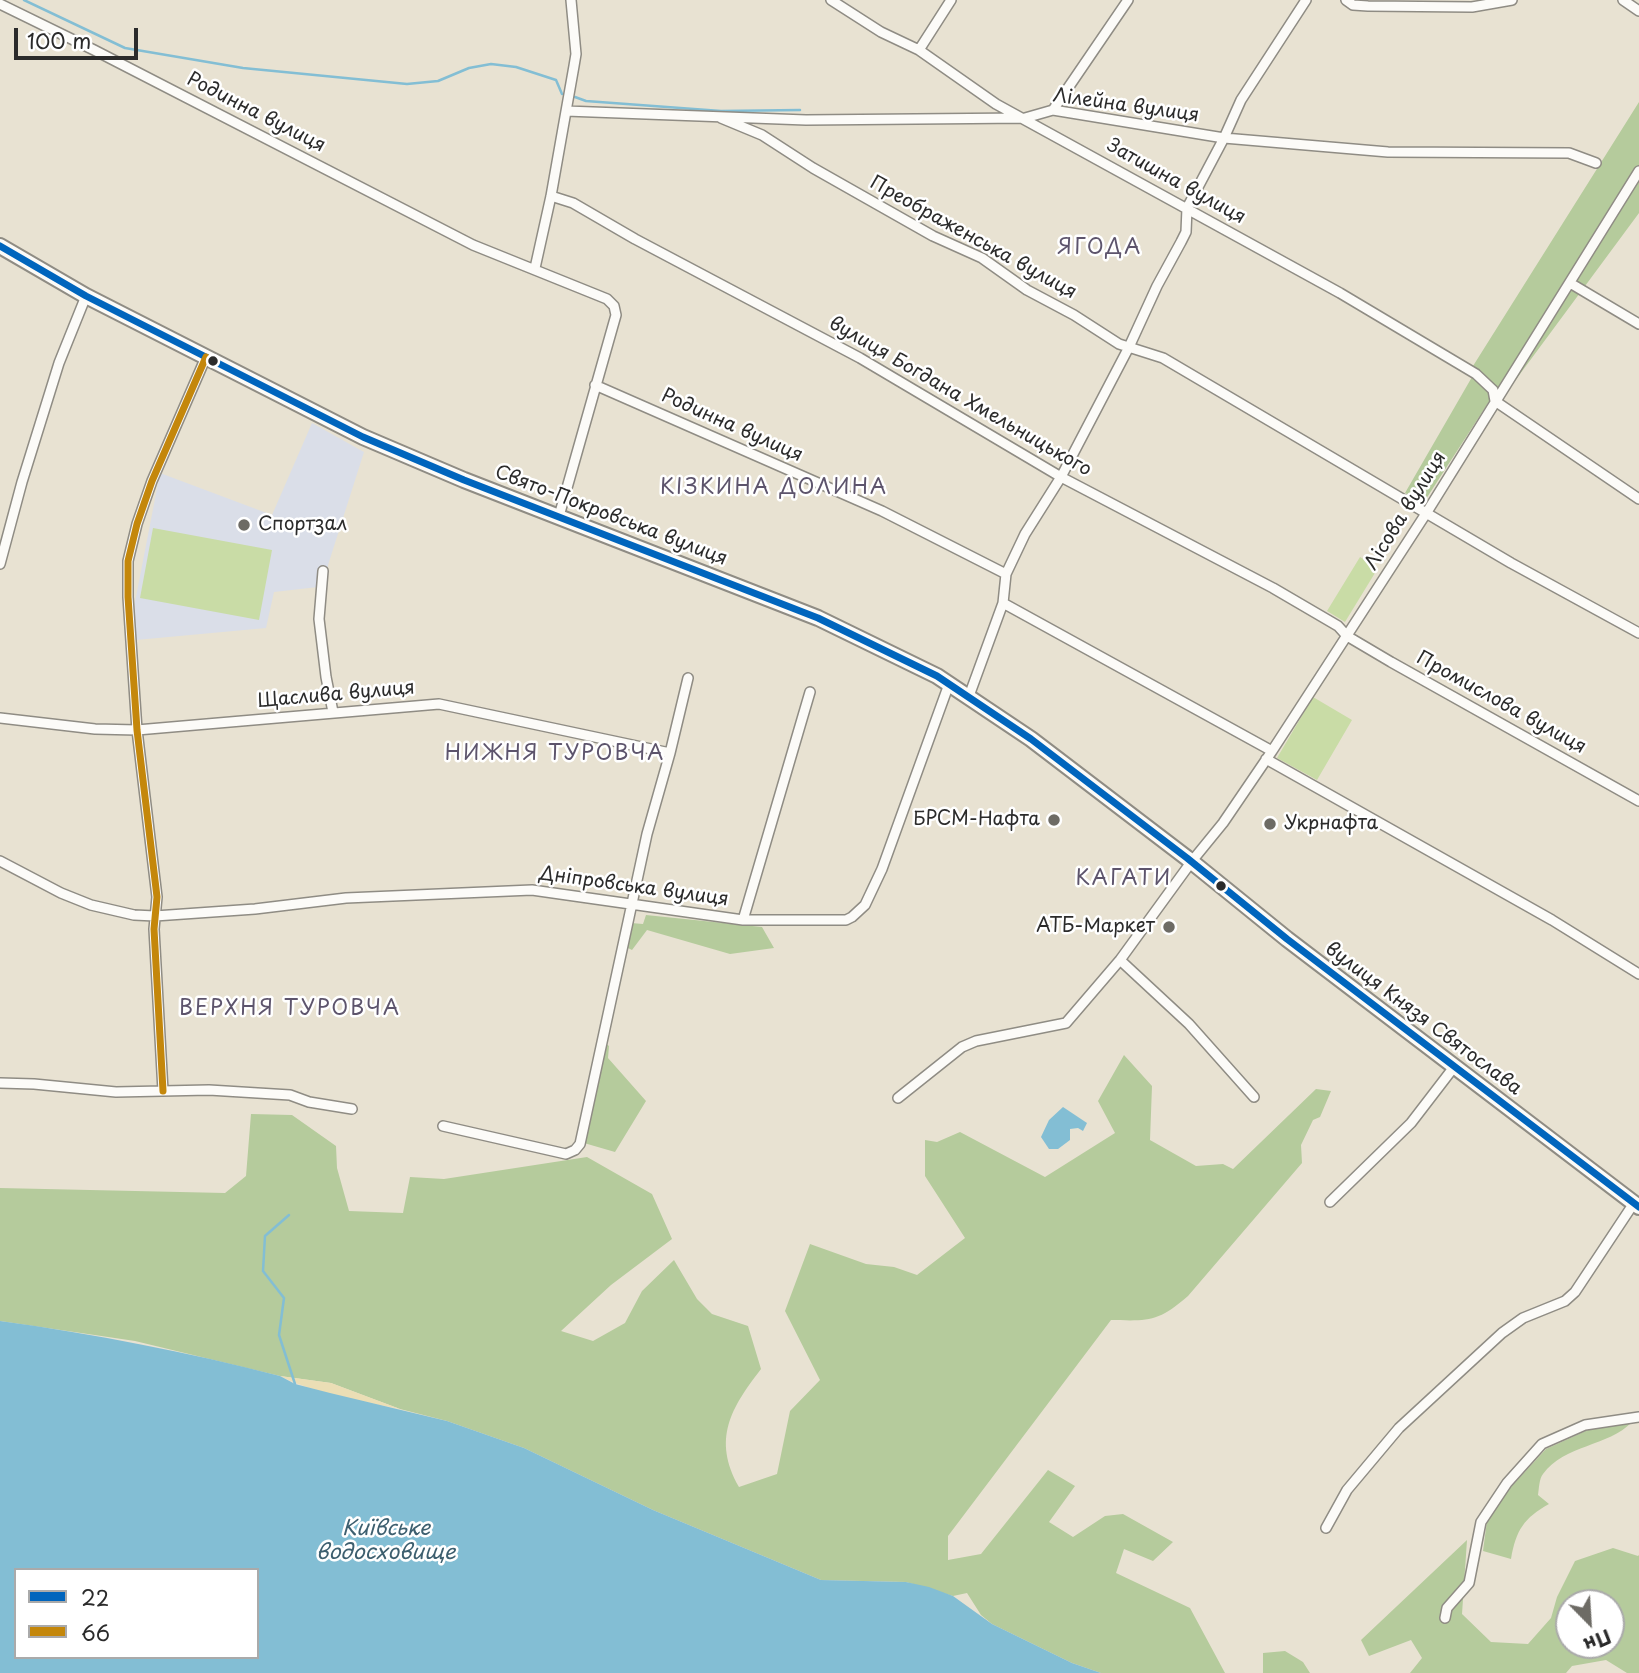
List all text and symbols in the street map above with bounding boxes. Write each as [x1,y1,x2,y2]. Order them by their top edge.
scale bar [18,14,142,58]
text: 100 m [27,24,91,56]
street label: Родинна вулиця [183,68,329,158]
street label: Лілейна вулиця [1052,84,1200,128]
street label: Затишна вулиця [1103,135,1249,229]
street label: Преображенська вулиця [866,172,1080,304]
district label: ЯГОДА [1058,235,1142,261]
street label: вулиця Богдана Хмельницького [825,312,1095,482]
unlabelled marker [206,354,220,368]
street label: Родинна вулиця [658,385,806,467]
street label: Лісова вулиця [1360,448,1452,574]
street label: Свято-Покровська вулиця [492,461,730,571]
district label: КІЗКИНА ДОЛИНА [663,475,885,501]
place label: Спортзал [258,514,347,536]
marker: Спортзал [236,517,252,533]
street label: Промислова вулиця [1412,647,1590,759]
street label: Щаслива вулиця [256,677,416,713]
district label: НИЖНЯ ТУРОВЧА [447,741,663,767]
place label: БРСМ-Нафта [913,809,1040,831]
marker: БРСМ-Нафта [1046,812,1062,828]
place label: Укрнафта [1284,813,1378,835]
marker: Укрнафта [1262,816,1278,832]
street label: Дніпровська вулиця [538,862,730,912]
district label: КАГАТИ [1077,866,1171,892]
unlabelled marker [1214,879,1228,893]
place label: АТБ-Маркет [1036,916,1155,938]
marker: АТБ-Маркет [1161,919,1177,935]
street label: вулиця Князя Святослава [1320,938,1526,1100]
district label: ВЕРХНЯ ТУРОВЧА [181,996,399,1022]
water label: Київське водосховище [316,1516,456,1566]
legend [14,1568,259,1659]
text: 22 [81,1581,109,1613]
north arrow [1555,1589,1625,1659]
text: 66 [81,1616,110,1648]
text: Пн [1579,1623,1616,1660]

